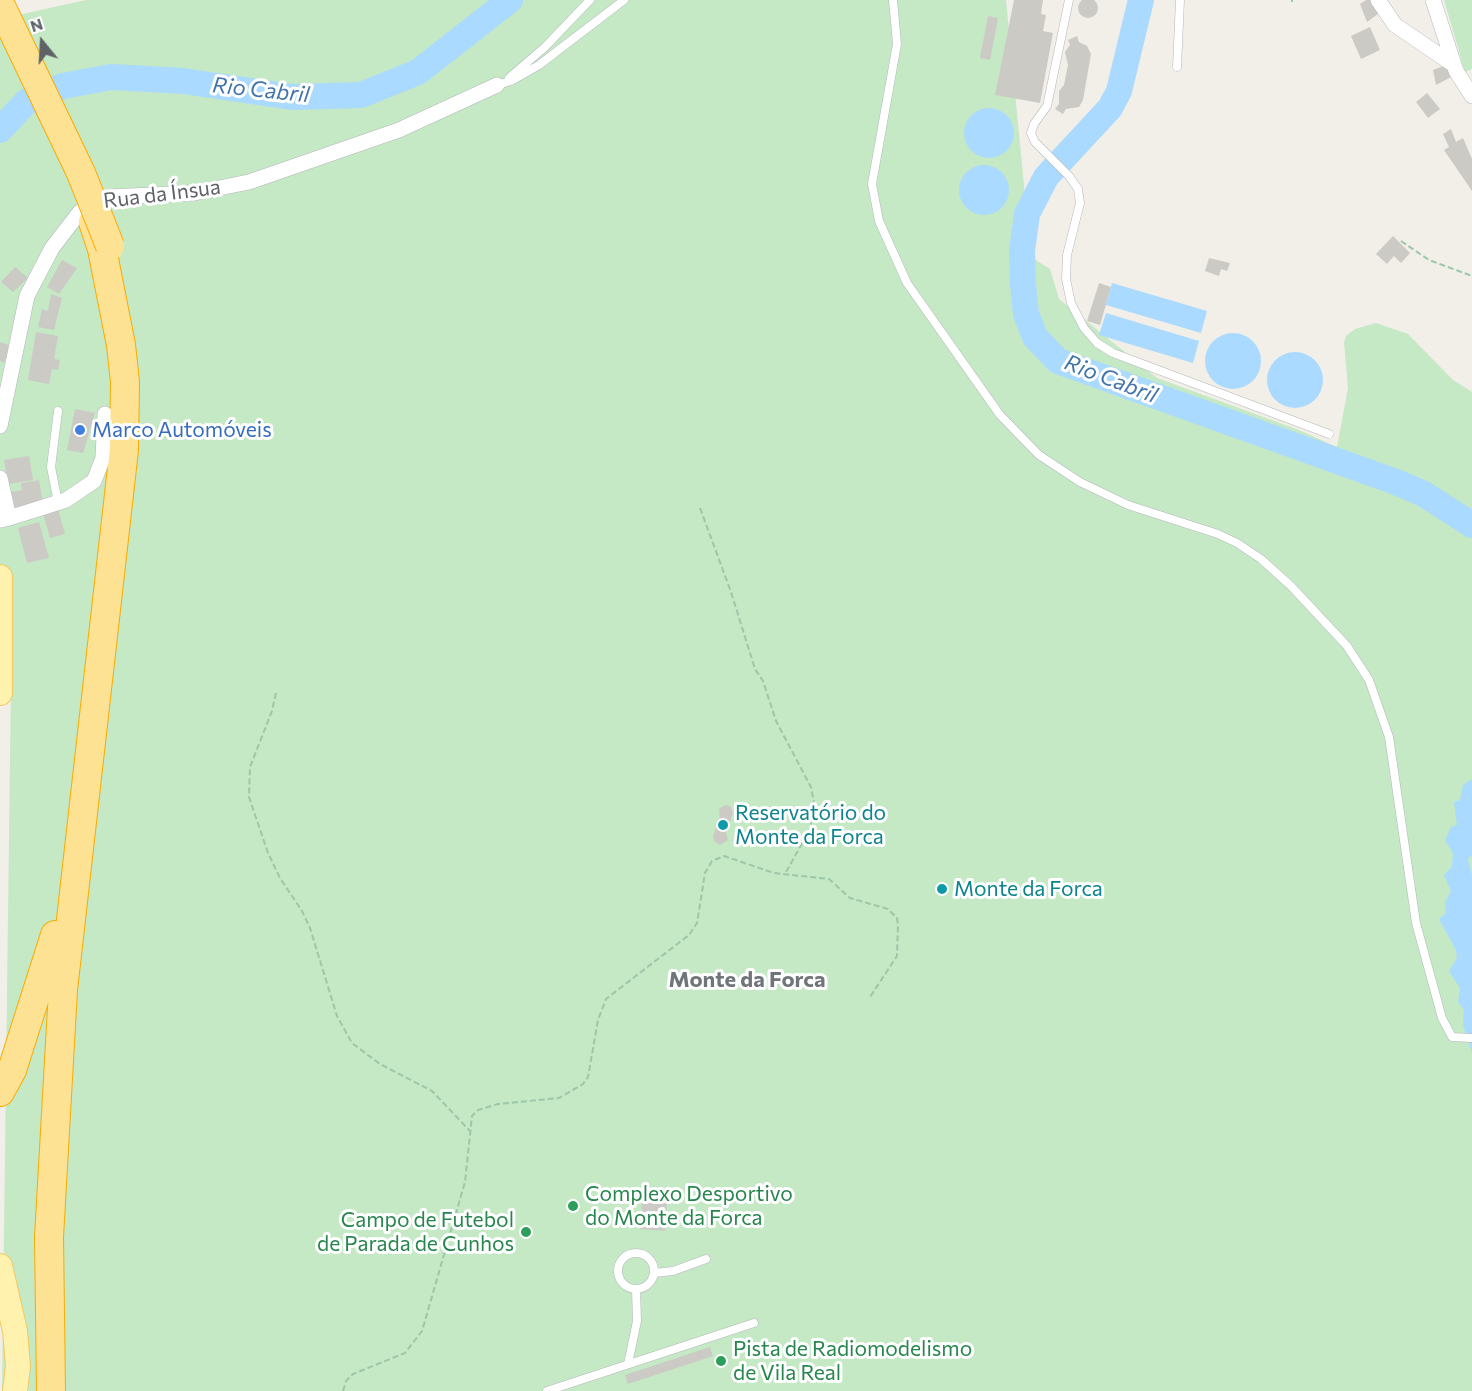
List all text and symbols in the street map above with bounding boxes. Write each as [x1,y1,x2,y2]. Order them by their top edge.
north arrow [12,12,72,72]
text: N [28,14,45,35]
water label: Rio Cabril [211,72,311,108]
street label: Rua da Ínsua [102,174,222,214]
water label: Rio Cabril [1061,349,1161,409]
place label: Marco Automóveis [92,417,272,443]
marker: Marco Automóveis [73,423,87,437]
place label: Reservatório do Monte da Forca [735,800,886,850]
marker: Reservatório do Monte da Forca [716,818,730,832]
place label: Monte da Forca [954,876,1103,902]
marker: Monte da Forca [935,882,949,896]
district label: Monte da Forca [668,967,826,993]
place label: Complexo Desportivo do Monte da Forca [585,1181,793,1231]
marker: Complexo Desportivo do Monte da Forca [566,1199,580,1213]
place label: Campo de Futebol de Parada de Cunhos [317,1207,514,1257]
marker: Campo de Futebol de Parada de Cunhos [519,1225,533,1239]
place label: Pista de Radiomodelismo de Vila Real [733,1336,972,1386]
marker: Pista de Radiomodelismo de Vila Real [714,1354,728,1368]

